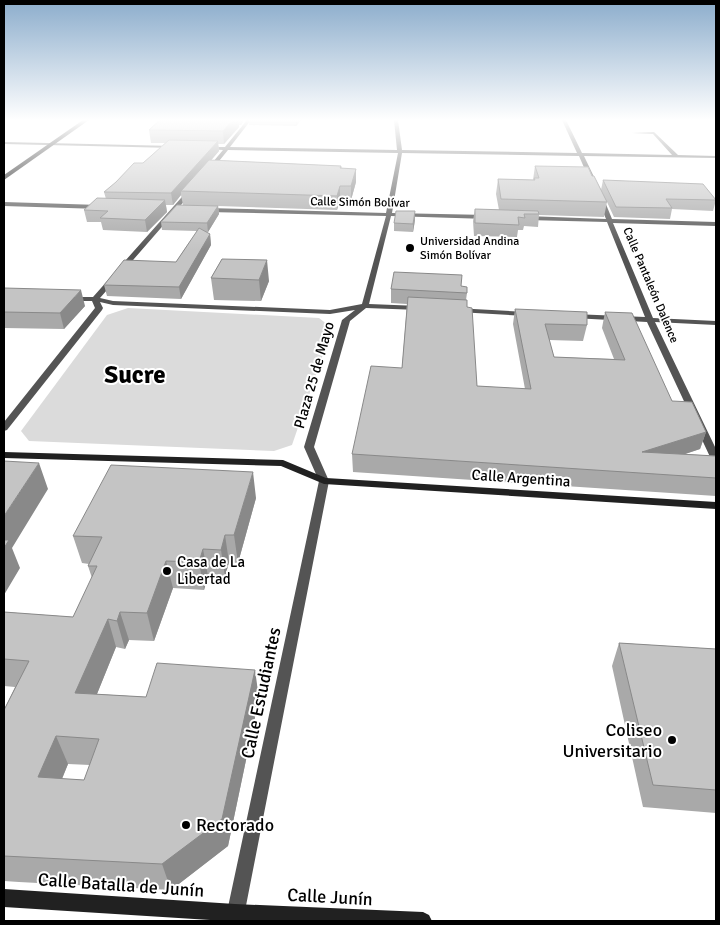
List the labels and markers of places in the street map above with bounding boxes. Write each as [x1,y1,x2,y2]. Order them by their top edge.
place label: Universidad Andina Simón Bolívar [420,234,519,263]
marker: Universidad Andina Simón Bolívar [404,242,416,254]
place label: Casa de La Libertad [177,553,245,588]
marker: Casa de La Libertad [161,565,173,577]
place label: Coliseo Universitario [563,719,662,762]
marker: Coliseo Universitario [666,734,678,746]
place label: Rectorado [196,814,274,836]
marker: Rectorado [180,819,192,831]

